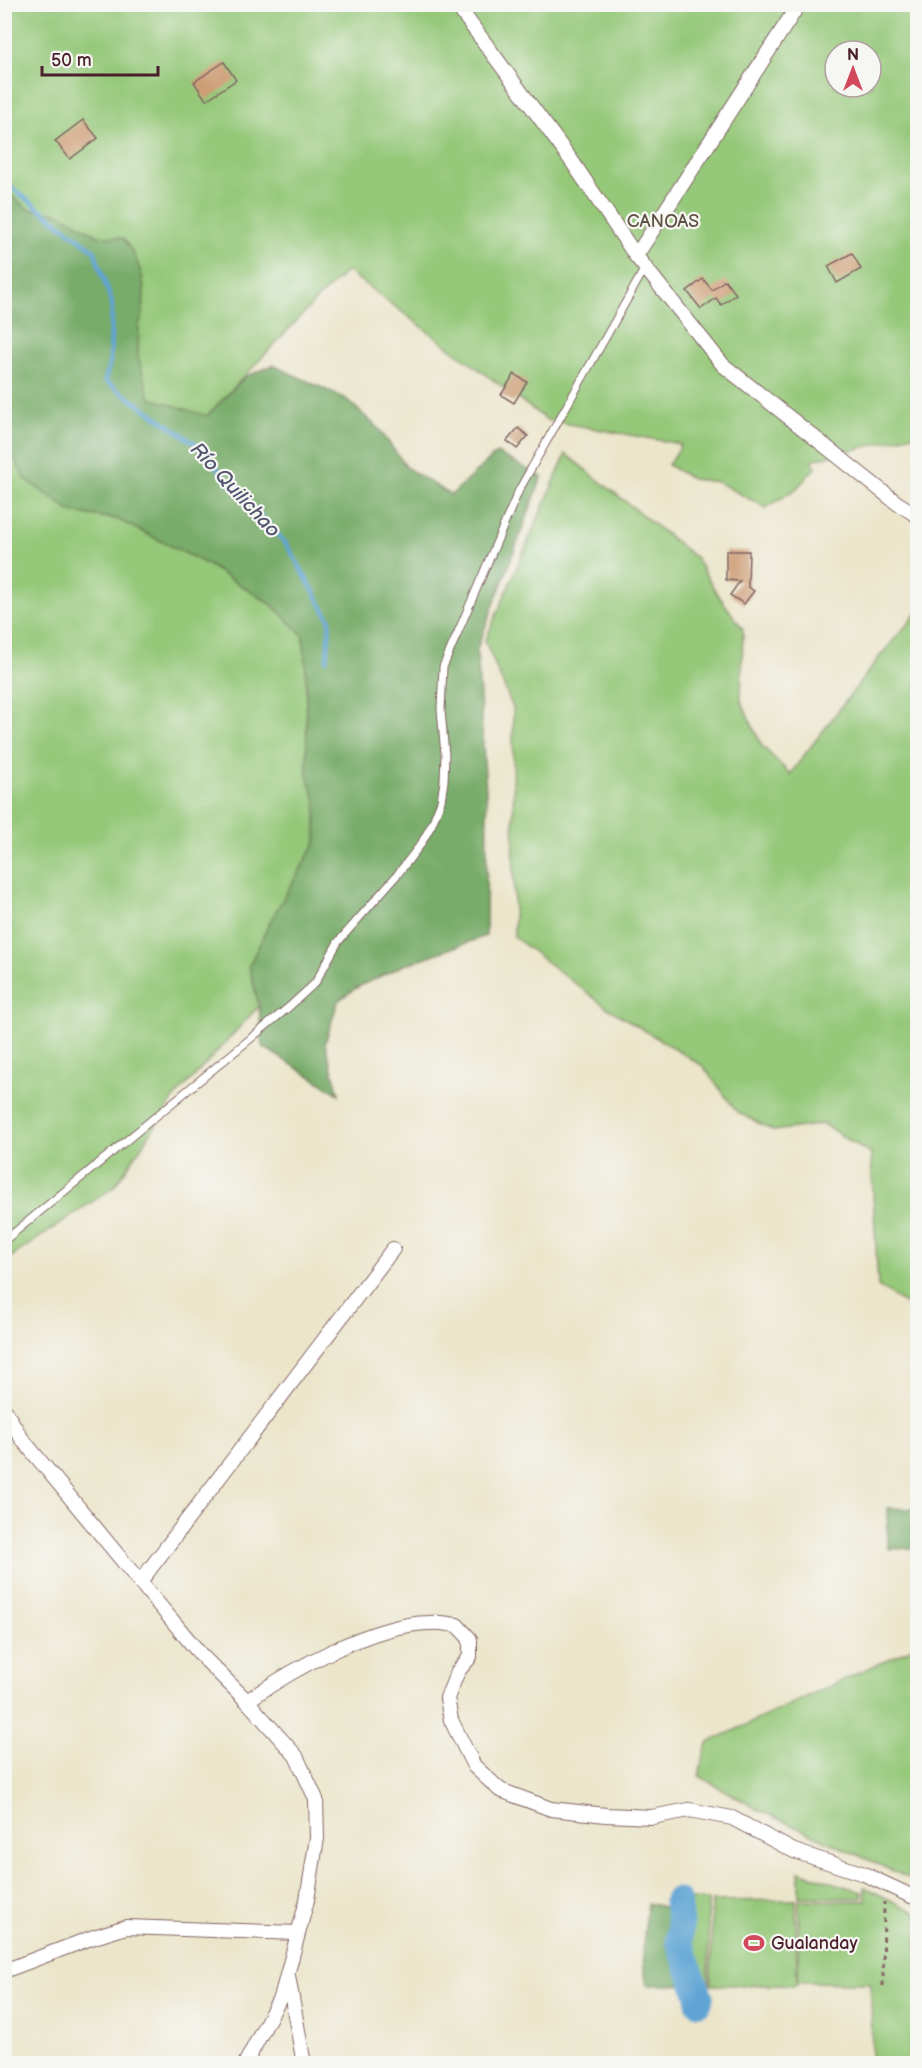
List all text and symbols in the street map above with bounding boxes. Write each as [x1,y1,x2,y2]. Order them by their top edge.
scale bar [42,39,158,77]
north arrow [823,39,883,99]
text: N [847,46,859,65]
text: 50 m [51,50,92,71]
park label: CANOAS [627,211,699,232]
water label: Río Quilichao [185,438,285,542]
sports icon: Gualanday [742,1931,766,1955]
place label: Gualanday [771,1933,858,1954]

